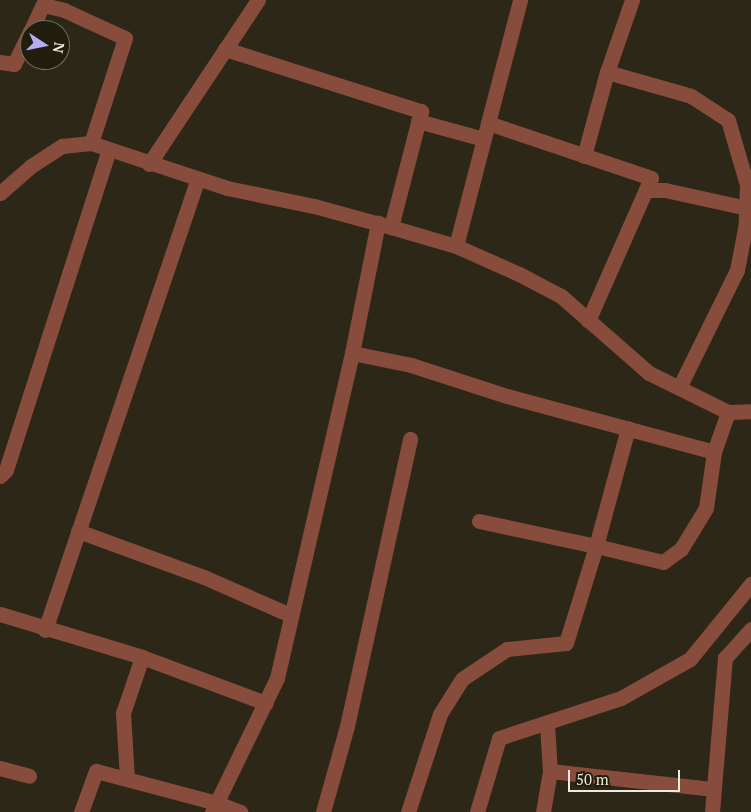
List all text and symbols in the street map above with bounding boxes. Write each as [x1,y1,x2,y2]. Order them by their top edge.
north arrow [20,20,70,70]
text: N [49,41,70,55]
scale bar [571,760,684,792]
text: 50 m [576,769,609,789]

